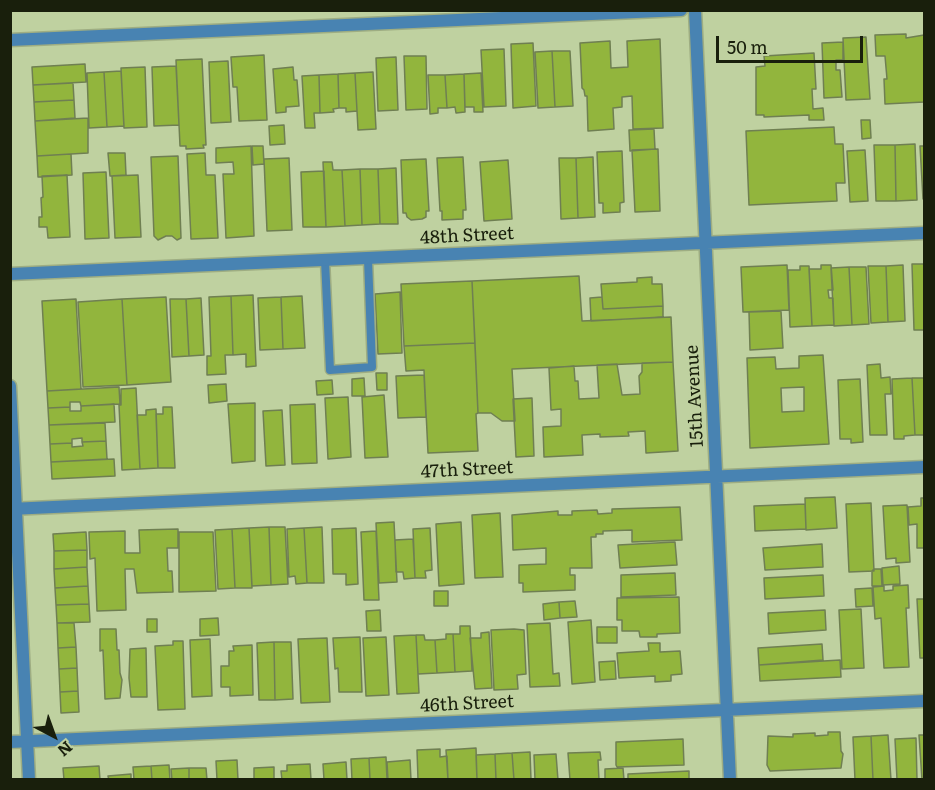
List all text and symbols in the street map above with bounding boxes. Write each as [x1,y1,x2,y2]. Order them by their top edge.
scale bar [719,24,866,62]
text: 50 m [727,33,768,60]
street label: 48th Street [419,223,515,249]
street label: 15th Avenue [682,344,708,448]
street label: 47th Street [420,457,514,483]
street label: 46th Street [420,691,514,717]
north arrow [24,706,84,766]
text: N [53,736,79,763]

